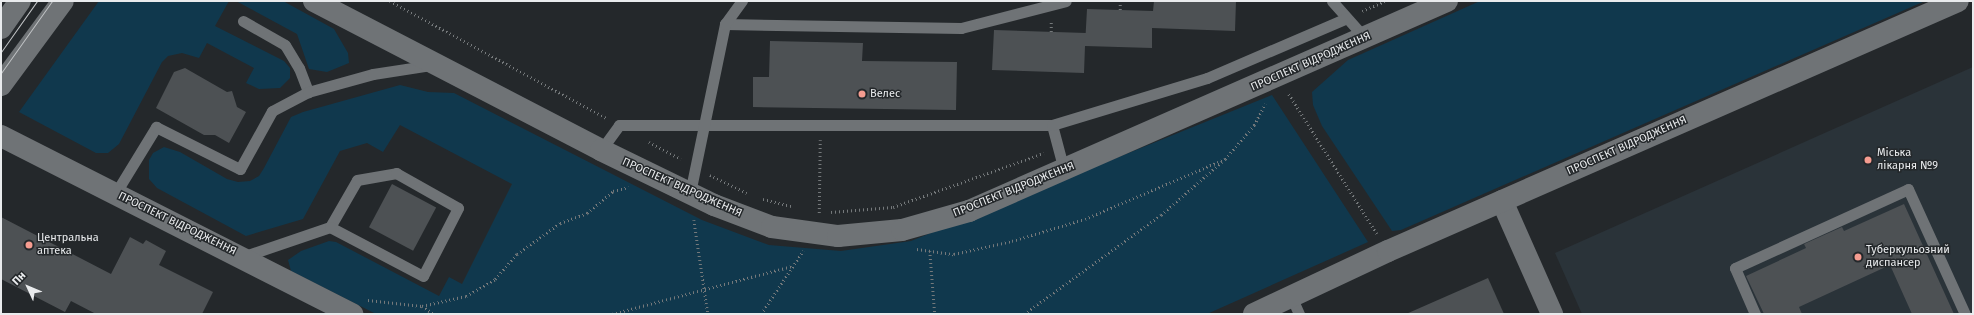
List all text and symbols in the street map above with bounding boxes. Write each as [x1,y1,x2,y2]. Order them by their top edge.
street label: ПРОСПЕКТ ВІДРОДЖЕННЯ [1249,30,1373,94]
place label: Велес [870,87,900,101]
marker: Велес [857,89,867,99]
street label: ПРОСПЕКТ ВІДРОДЖЕННЯ [1565,114,1689,178]
place label: Міська лікарня №9 [1877,147,1938,173]
marker: Міська лікарня №9 [1862,154,1874,166]
street label: ПРОСПЕКТ ВІДРОДЖЕННЯ [620,156,744,220]
street label: ПРОСПЕКТ ВІДРОДЖЕННЯ [951,160,1077,220]
street label: ПРОСПЕКТ ВІДРОДЖЕННЯ [116,190,238,258]
place label: Центральна аптека [37,232,99,258]
marker: Центральна аптека [24,240,34,250]
place label: Туберкульозний диспансер [1866,244,1950,270]
marker: Туберкульозний диспансер [1853,252,1863,262]
north arrow [8,267,48,307]
text: Пн [10,269,28,288]

